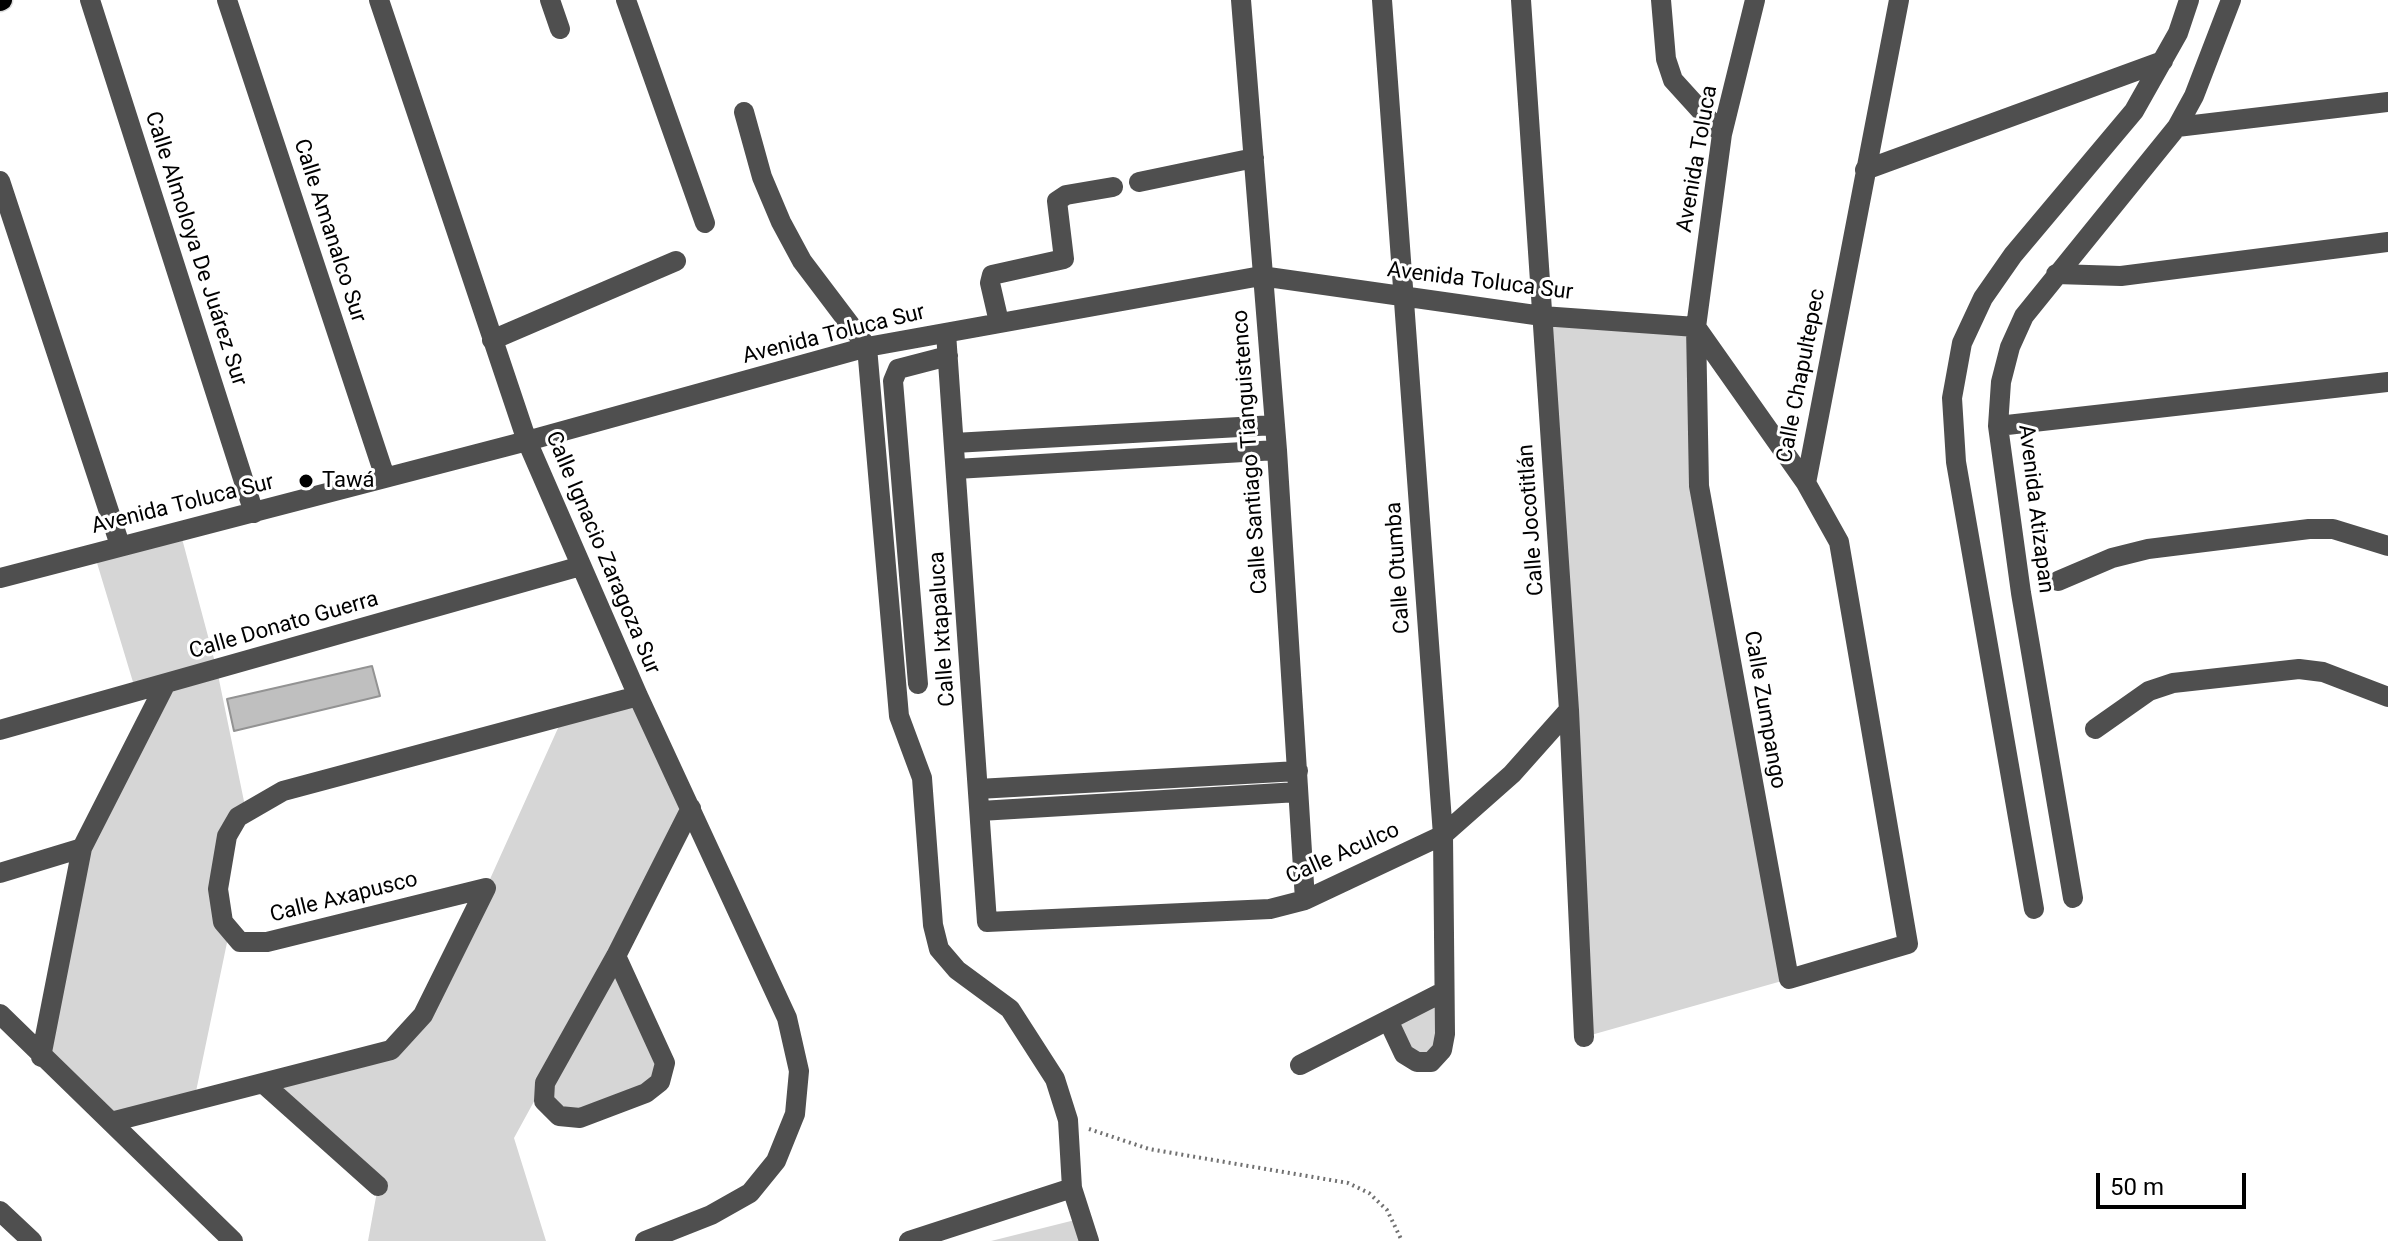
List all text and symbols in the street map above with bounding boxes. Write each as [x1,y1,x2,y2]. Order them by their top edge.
street label: Avenida Toluca [1672,83,1724,235]
street label: Calle Almoloya De Juárez Sur [138,109,252,389]
street label: Calle Amanalco Sur [287,136,371,326]
street label: Avenida Toluca Sur [1386,258,1574,306]
street label: Calle Chapultepec [1772,287,1832,465]
street label: Avenida Toluca Sur [740,300,928,370]
street label: Calle Santiago Tianguistenco [1228,309,1274,595]
street label: Avenida Atizapan [2012,423,2058,595]
street label: Calle Ignacio Zaragoza Sur [539,428,665,678]
street label: Calle Jocotitlán [1514,443,1550,597]
place label: Tawá [322,468,374,494]
street label: Avenida Toluca Sur [89,470,277,540]
marker: Tawá [297,472,315,490]
street label: Calle Otumba [1381,501,1417,635]
street label: Calle Ixtapaluca [924,551,962,707]
street label: Calle Donato Guerra [186,586,382,666]
street label: Calle Zumpango [1737,629,1791,791]
street label: Calle Aculco [1282,817,1404,891]
street label: Calle Axapusco [267,867,421,929]
scale bar [2100,1157,2250,1207]
text: 50 m [2110,1173,2164,1201]

